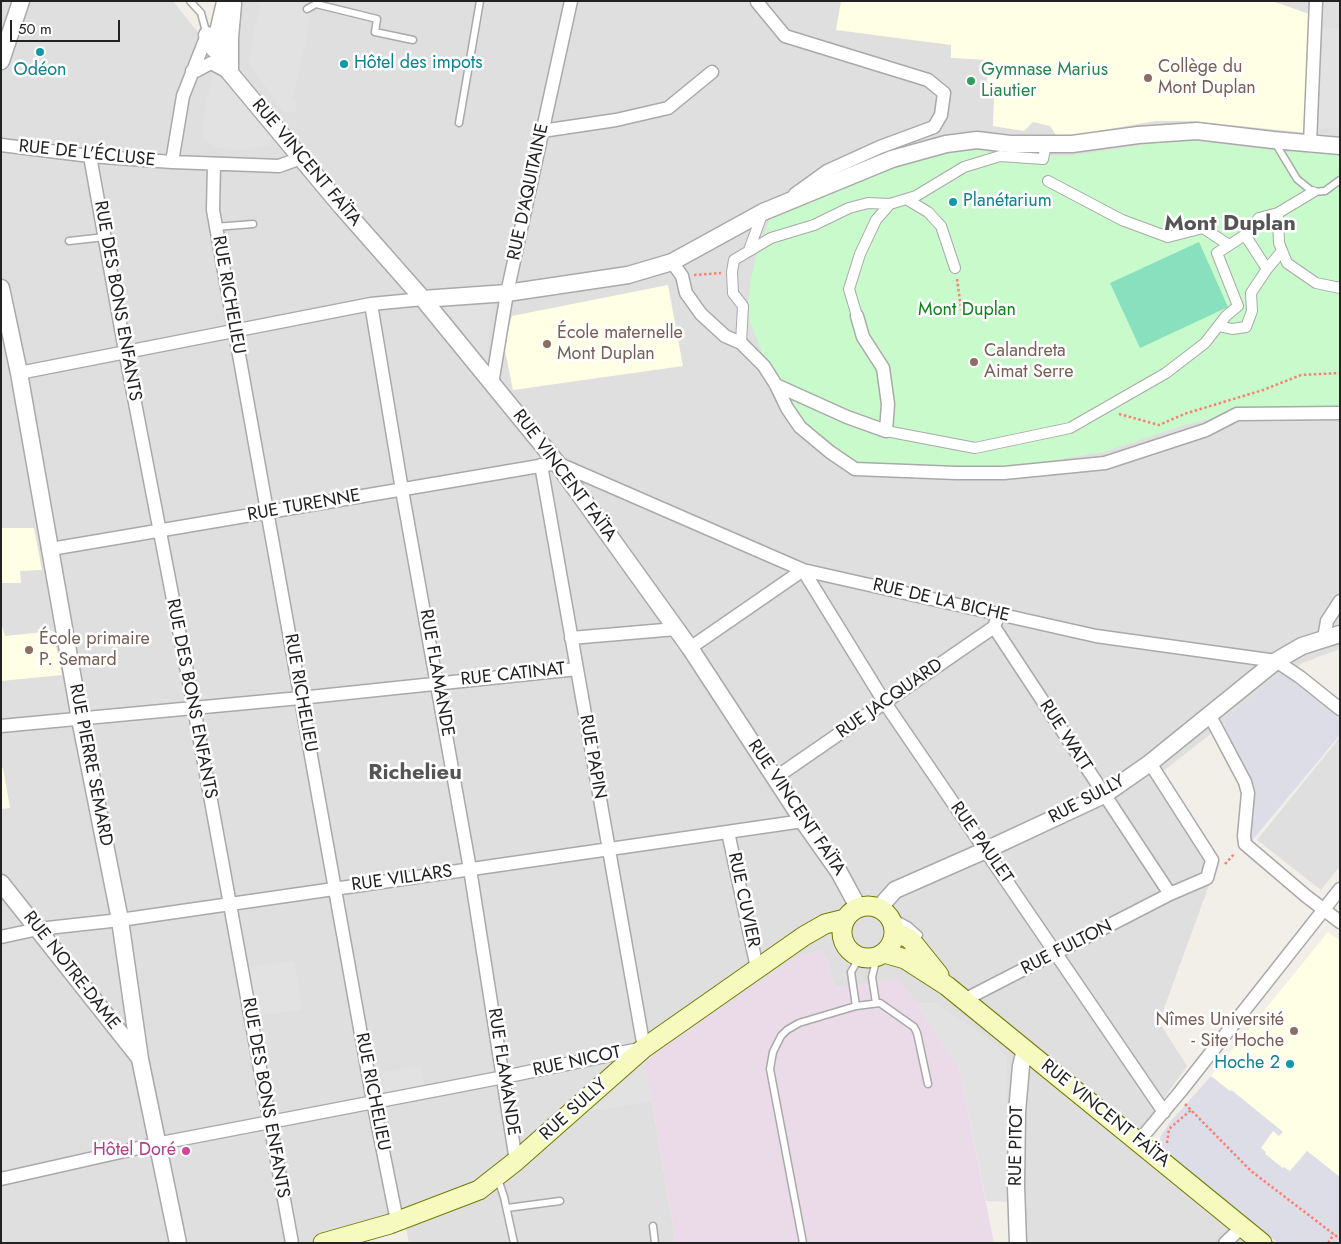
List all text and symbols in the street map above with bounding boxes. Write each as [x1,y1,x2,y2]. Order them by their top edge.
scale bar [12,10,122,42]
text: 50 m [18,18,52,40]
marker: Odéon [34,46,46,58]
place label: Hôtel des impots [354,53,482,75]
place label: Collège du Mont Duplan [1158,57,1256,100]
marker: Hôtel des impots [338,58,350,70]
place label: Odéon [13,60,67,82]
place label: Gymnase Marius Liautier [981,60,1108,102]
marker: Collège du Mont Duplan [1142,72,1154,84]
marker: Gymnase Marius Liautier [965,75,977,87]
street label: RUE VINCENT FAÏTA [247,95,365,231]
street label: RUE D'AQUITAINE [504,122,554,262]
street label: RUE DE L'ÉCLUSE [18,136,156,172]
place label: Planétarium [963,191,1052,213]
marker: Planétarium [947,196,959,208]
street label: RUE DES BONS ENFANTS [89,199,145,403]
district label: Mont Duplan [1164,212,1296,238]
street label: RUE RICHELIEU [207,234,249,356]
park label: Mont Duplan [918,300,1016,322]
place label: École maternelle Mont Duplan [557,323,683,366]
marker: École maternelle Mont Duplan [541,338,553,350]
place label: Calandreta Aimat Serre [984,341,1073,384]
marker: Calandreta Aimat Serre [968,356,980,368]
street label: RUE VINCENT FAÏTA [507,406,621,546]
street label: RUE TURENNE [246,485,362,527]
street label: RUE DE LA BICHE [871,575,1011,627]
street label: RUE DES BONS ENFANTS [161,597,221,801]
street label: RUE FLAMANDE [414,608,458,738]
place label: École primaire P. Semard [39,629,150,672]
street label: RUE RICHELIEU [279,632,321,754]
marker: École primaire P. Semard [23,644,35,656]
street label: RUE JACQUARD [833,654,947,744]
street label: RUE CATINAT [460,659,566,691]
street label: RUE PIERRE SEMARD [64,682,116,848]
street label: RUE WATT [1034,696,1096,776]
street label: RUE PAPIN [574,713,610,801]
street label: RUE VINCENT FAÏTA [743,736,849,880]
district label: Richelieu [368,761,462,787]
street label: RUE SULLY [1045,771,1129,829]
street label: RUE PAULET [945,798,1017,888]
street label: RUE CUVIER [722,851,764,949]
street label: RUE VILLARS [350,861,454,897]
street label: RUE NOTRE-DAME [18,907,124,1035]
street label: RUE FULTON [1018,916,1116,980]
street label: RUE DES BONS ENFANTS [237,996,293,1200]
street label: RUE FLAMANDE [482,1007,524,1137]
place label: Nîmes Université - Site Hoche [1155,1010,1284,1052]
marker: Nîmes Université - Site Hoche [1288,1025,1300,1037]
street label: RUE RICHELIEU [350,1031,394,1153]
street label: RUE NICOT [531,1042,623,1082]
place label: Hoche 2 [1214,1053,1280,1075]
street label: RUE VINCENT FAÏTA [1036,1055,1174,1173]
marker: Hoche 2 [1284,1058,1296,1070]
street label: RUE SULLY [536,1074,612,1146]
street label: RUE PITOT [1005,1106,1029,1186]
place label: Hôtel Doré [93,1140,176,1162]
marker: Hôtel Doré [180,1145,192,1157]

